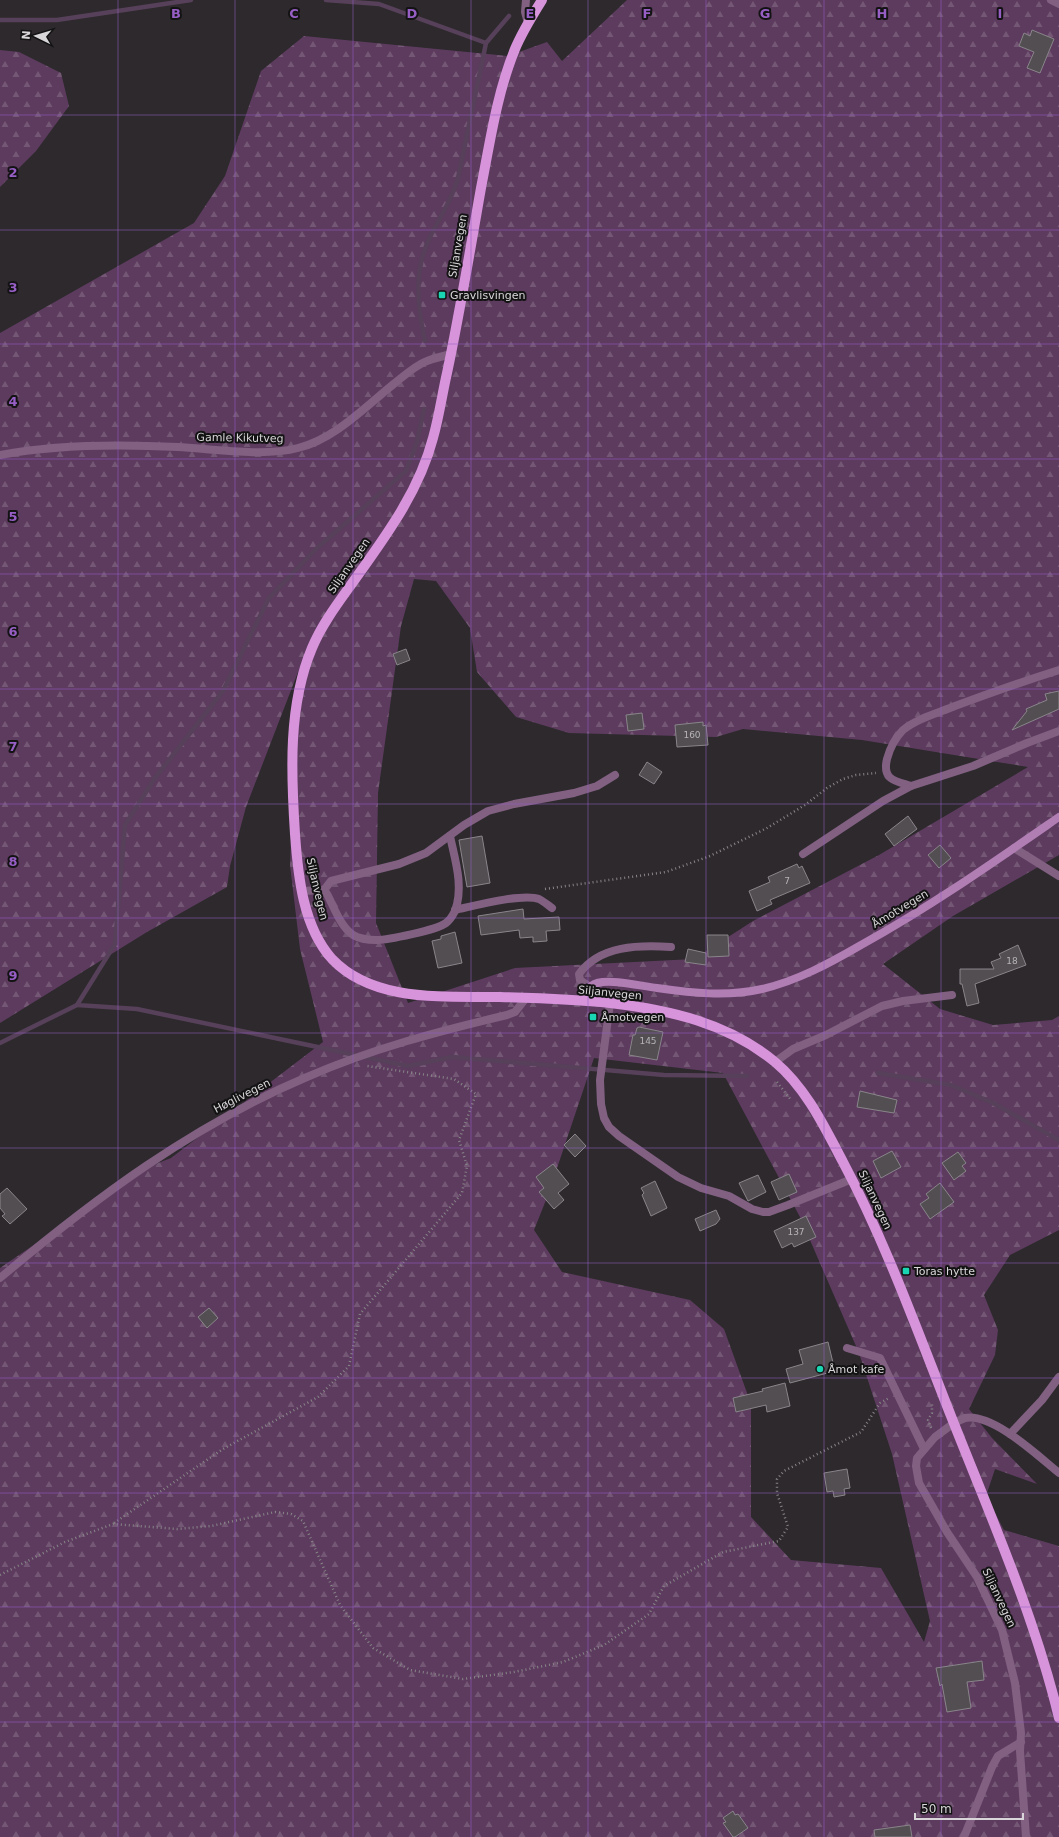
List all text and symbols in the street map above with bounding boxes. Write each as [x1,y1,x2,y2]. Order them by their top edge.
text: B [171,6,181,21]
text: C [289,6,299,21]
text: D [407,6,418,21]
text: E [526,6,534,21]
text: F [643,6,651,21]
text: G [760,6,770,21]
text: H [877,6,887,21]
text: I [998,6,1002,21]
north arrow [16,16,56,56]
text: N [20,30,33,40]
text: 2 [8,165,18,180]
street label: Siljanvegen [446,213,470,279]
text: 3 [8,280,18,295]
place label: Gravlisvingen [450,289,525,302]
marker: Gravlisvingen [437,290,447,300]
text: 4 [8,394,18,409]
street label: Gamle Kikutveg [196,431,284,445]
text: 5 [8,509,18,524]
street label: Siljanvegen [325,536,373,596]
text: 6 [8,624,18,639]
house number: 160 [683,730,701,740]
text: 7 [8,739,18,754]
text: 8 [8,854,18,869]
street label: Siljanvegen [303,856,331,922]
house number: 7 [784,876,790,886]
street label: Åmotvegen [870,887,930,931]
house number: 18 [1006,956,1018,966]
text: 9 [8,968,18,983]
street label: Siljanvegen [578,983,642,1003]
place label: Åmotvegen [601,1011,664,1024]
marker: Åmotvegen [588,1012,598,1022]
house number: 145 [639,1036,657,1046]
street label: Høglivegen [211,1076,273,1116]
street label: Siljanvegen [856,1168,894,1232]
house number: 137 [787,1227,805,1237]
place label: Toras hytte [913,1265,975,1278]
marker: Toras hytte [901,1266,911,1276]
place label: Åmot kafe [828,1363,885,1376]
marker: Åmot kafe [815,1364,825,1374]
street label: Siljanvegen [980,1566,1018,1630]
scale bar [915,1795,1023,1821]
text: 50 m [921,1802,952,1816]

